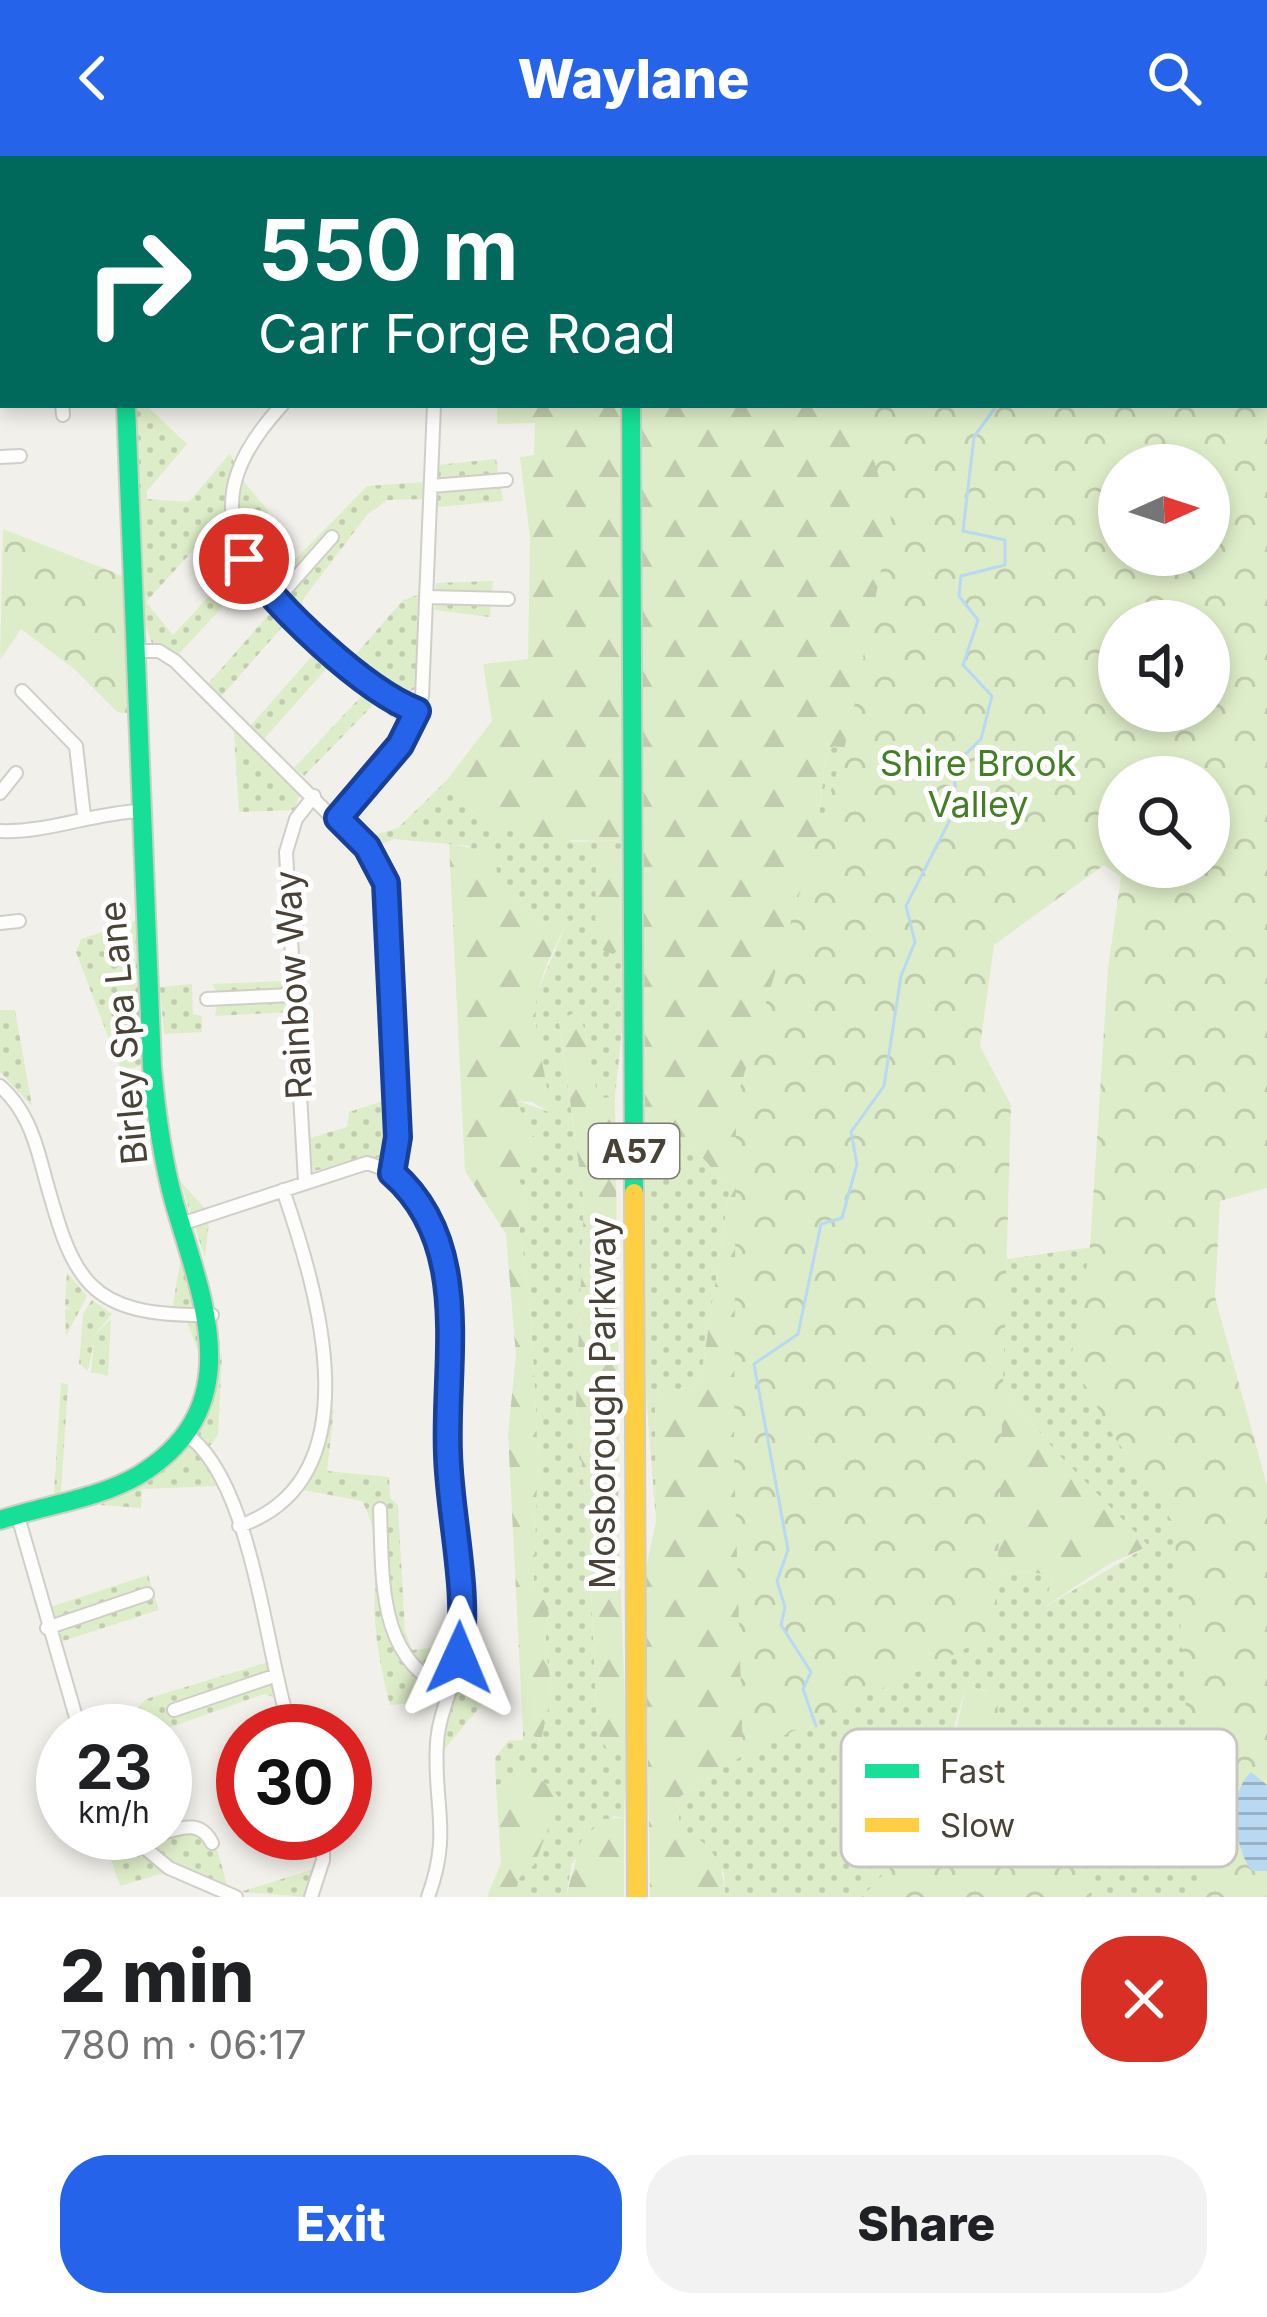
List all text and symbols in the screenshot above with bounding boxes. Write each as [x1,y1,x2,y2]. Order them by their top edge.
icon: back [60,45,126,111]
icon: search [1141,45,1207,111]
text: Waylane [518,46,749,111]
text: 550 m [258,199,519,300]
icon: right [60,204,216,360]
text: Carr Forge Road [258,301,676,366]
north arrow [1098,444,1230,576]
map controls [1098,444,1230,888]
pin [193,508,295,610]
icon: arrive [211,526,277,592]
button: sound [1098,600,1230,732]
park label: Shire Brook Valley [880,741,1077,826]
button: search [1098,756,1230,888]
street label: Rainbow Way [265,869,321,1101]
street label: Birley Spa Lane [90,899,156,1167]
road number: A57 [589,1124,679,1178]
street label: Mosborough Parkway [580,1217,624,1589]
position arrow [396,1595,522,1721]
speed limit sign: 30 [216,1704,372,1860]
legend [841,1729,1237,1867]
text: 23 [76,1731,152,1803]
text: Fast [940,1751,1006,1791]
text: km/h [78,1794,150,1830]
text: Slow [940,1805,1015,1845]
text: 2 min [60,1932,255,2019]
button: close [1081,1936,1207,2062]
text: 780 m · 06:17 [60,2021,307,2068]
button: Exit [60,2155,622,2293]
button: Share [646,2155,1207,2293]

